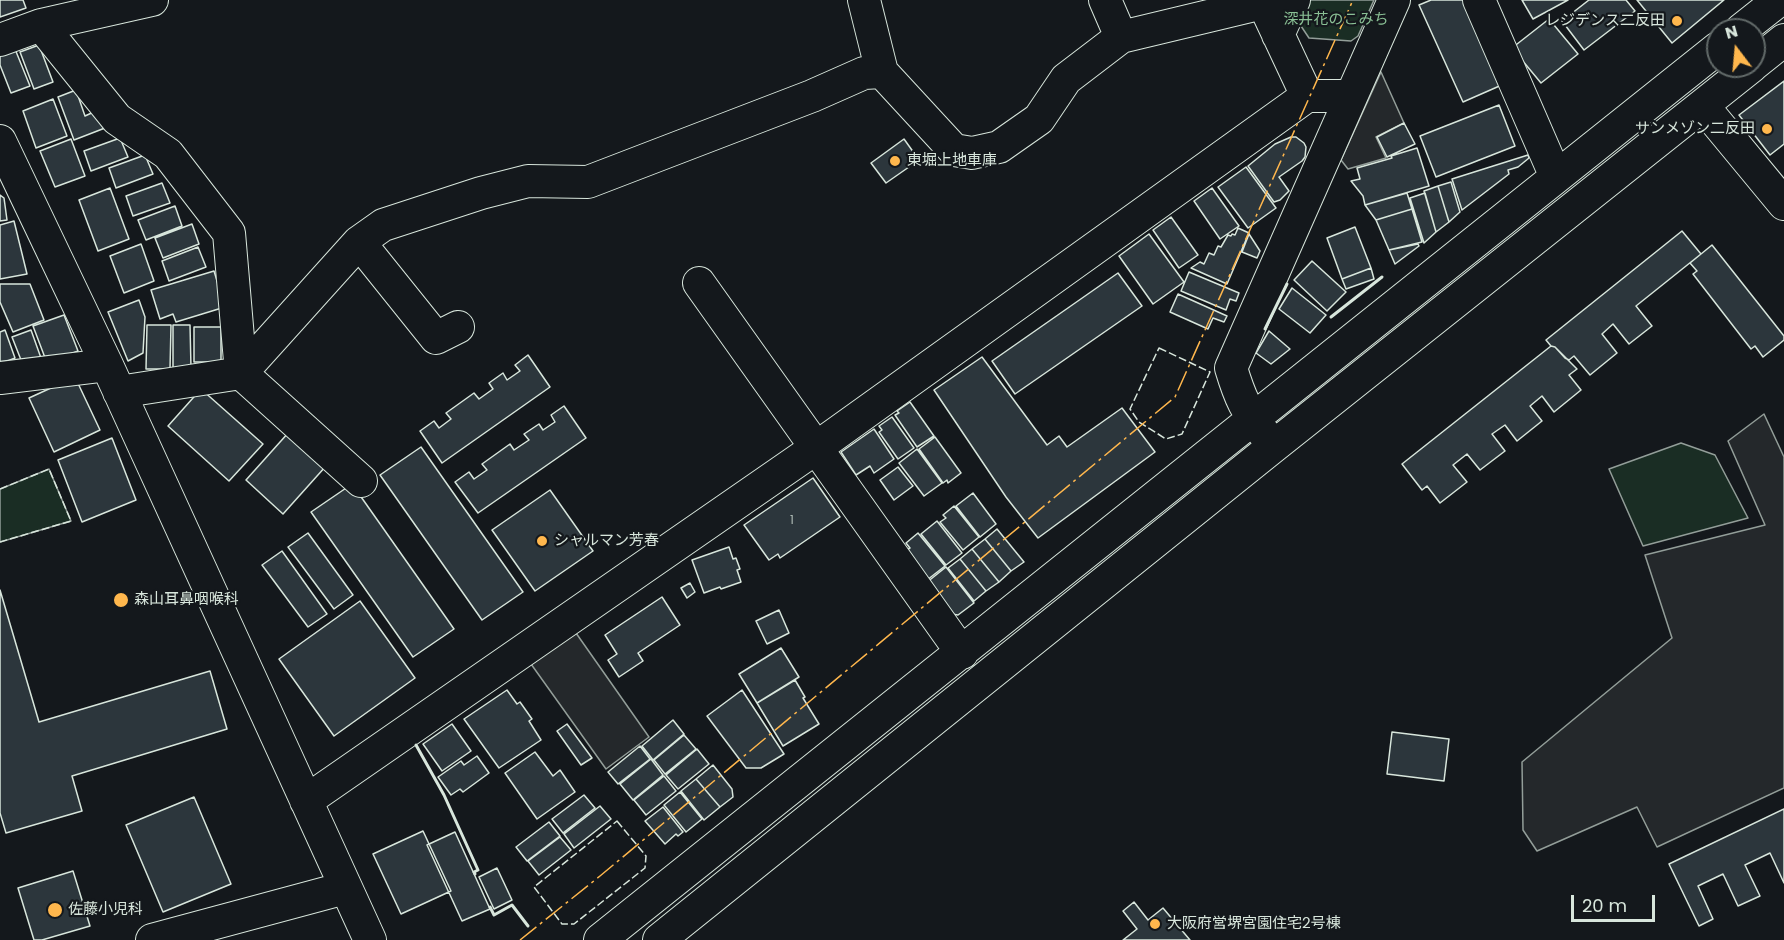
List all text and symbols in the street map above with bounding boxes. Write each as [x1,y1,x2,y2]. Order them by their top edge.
park label: 深井花のこみち [1284,11,1388,29]
place label: レジデンス二反田 [1545,12,1665,30]
marker: レジデンス二反田 [1670,14,1684,28]
north arrow [1706,18,1766,78]
text: N [1722,19,1740,45]
place label: サンメゾン二反田 [1635,120,1755,138]
marker: サンメゾン二反田 [1760,122,1774,136]
place label: 東堀上地車庫 [907,152,997,170]
marker: 東堀上地車庫 [888,154,902,168]
house number: 1 [790,514,794,528]
place label: シャルマン芳春 [554,532,659,550]
marker: シャルマン芳春 [535,534,549,548]
marker: 森山耳鼻咽喉科 [112,591,130,609]
place label: 森山耳鼻咽喉科 [134,591,239,609]
scale bar [1574,883,1658,921]
text: 20 m [1582,893,1627,918]
marker: 佐藤小児科 [46,901,64,919]
place label: 佐藤小児科 [68,901,143,919]
place label: 大阪府営堺宮園住宅2号棟 [1167,915,1341,933]
marker: 大阪府営堺宮園住宅2号棟 [1148,917,1162,931]

